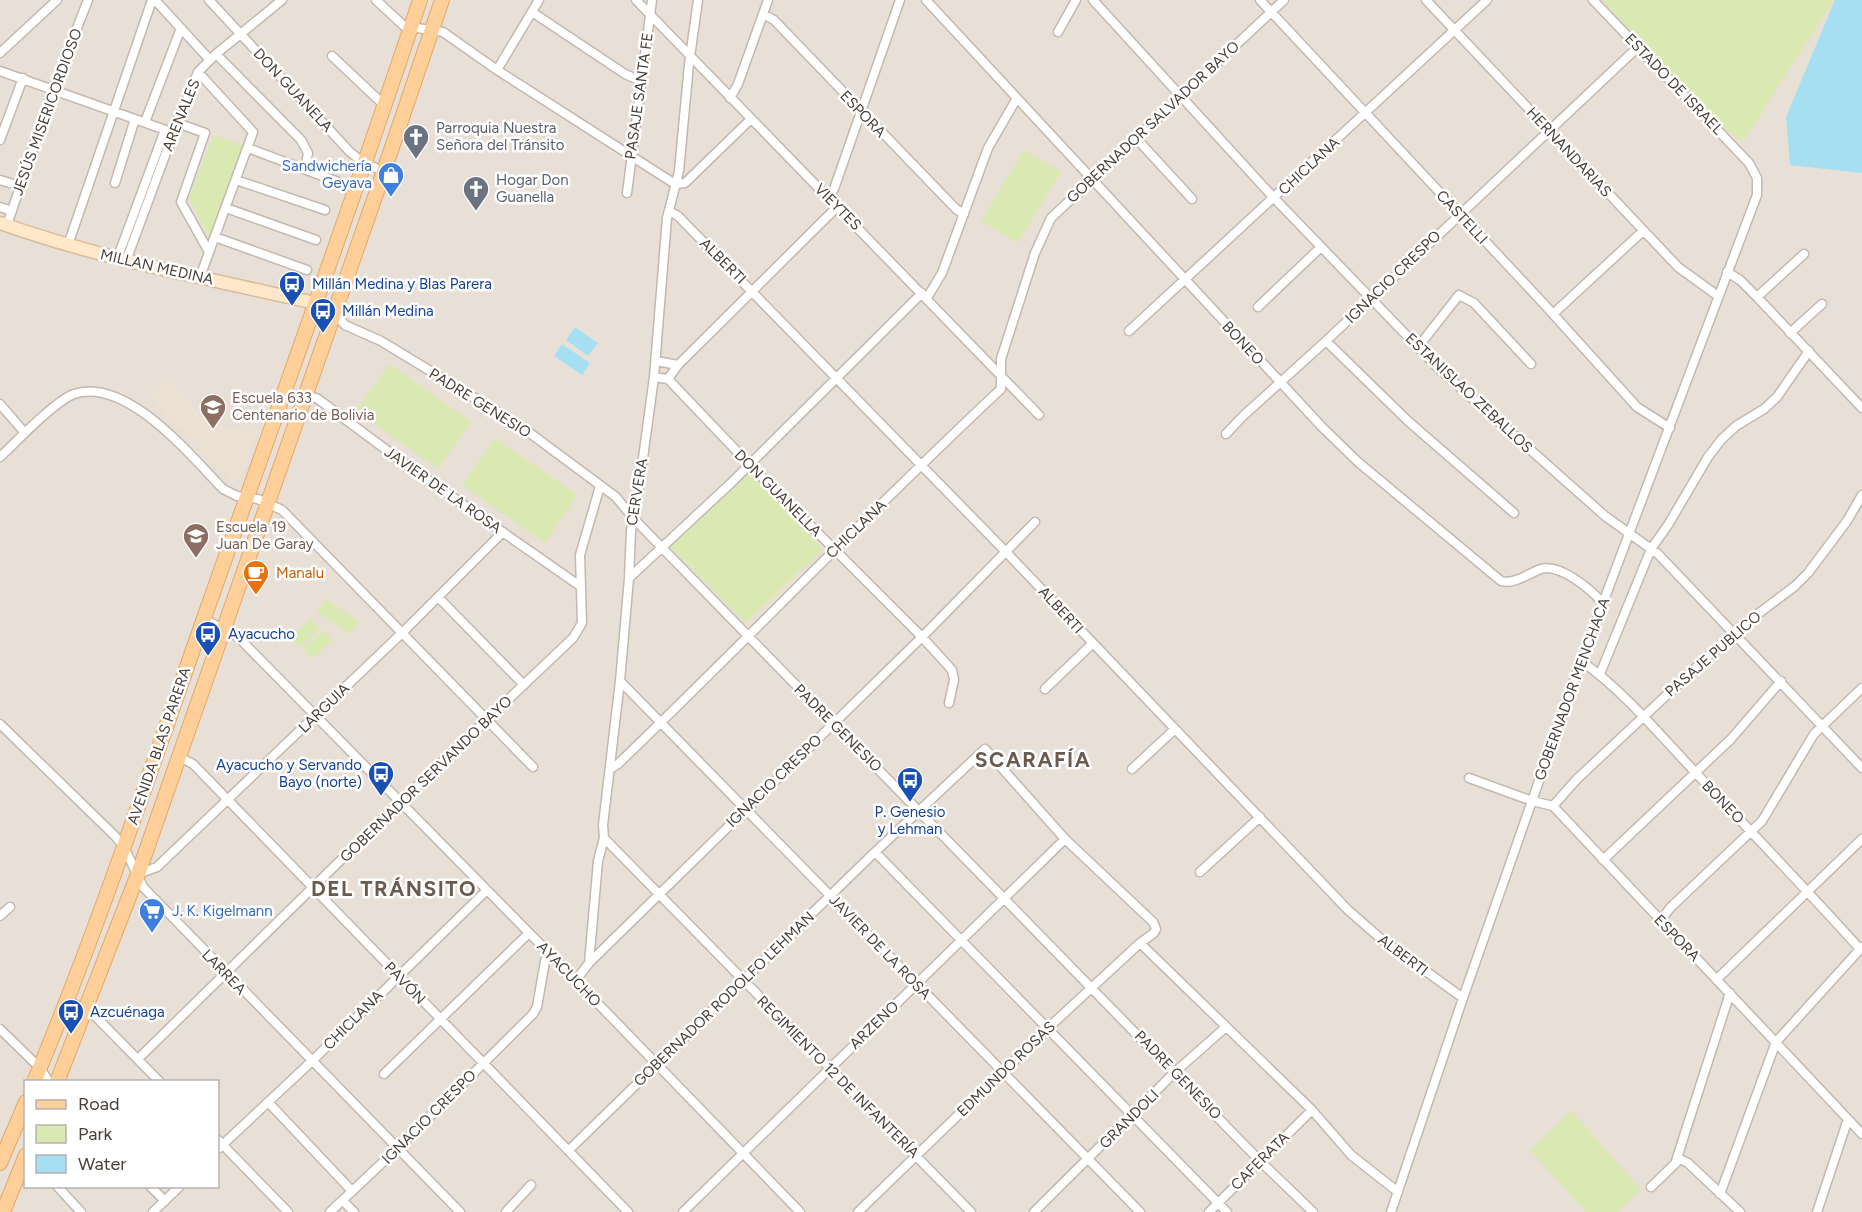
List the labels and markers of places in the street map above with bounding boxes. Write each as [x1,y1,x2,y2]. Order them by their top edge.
place label: Parroquia Nuestra Señora del Tránsito [436,119,565,154]
church icon: Parroquia Nuestra Señora del Tránsito [401,122,431,160]
place label: Sandwichería Geyava [282,157,372,192]
shop icon: Sandwichería Geyava [376,160,406,198]
place label: Hogar Don Guanella [496,171,569,206]
church icon: Hogar Don Guanella [461,174,491,212]
bus stop icon: Millán Medina y Blas Parera [277,269,307,307]
place label: Millán Medina y Blas Parera [312,275,492,293]
bus stop icon: Millán Medina [308,296,338,334]
place label: Millán Medina [342,302,434,320]
place label: Escuela 633 Centenario de Bolivia [232,389,374,424]
school or university icon: Escuela 633 Centenario de Bolivia [198,392,228,430]
place label: Escuela 19 Juan De Garay [216,518,314,553]
school or university icon: Escuela 19 Juan De Garay [181,521,211,559]
cafe icon: Manalu [241,558,271,596]
place label: Manalu [276,564,324,582]
bus stop icon: Ayacucho [193,619,223,657]
place label: Ayacucho [228,625,295,643]
place label: Ayacucho y Servando Bayo (norte) [216,756,362,791]
bus stop icon: Ayacucho y Servando Bayo (norte) [366,759,396,797]
bus stop icon: P. Genesio y Lehman [895,765,925,803]
place label: P. Genesio y Lehman [875,803,946,838]
supermarket icon: J. K. Kigelmann [137,896,167,934]
place label: J. K. Kigelmann [172,902,273,920]
bus stop icon: Azcuénaga [56,997,86,1035]
place label: Azcuénaga [90,1003,165,1021]

